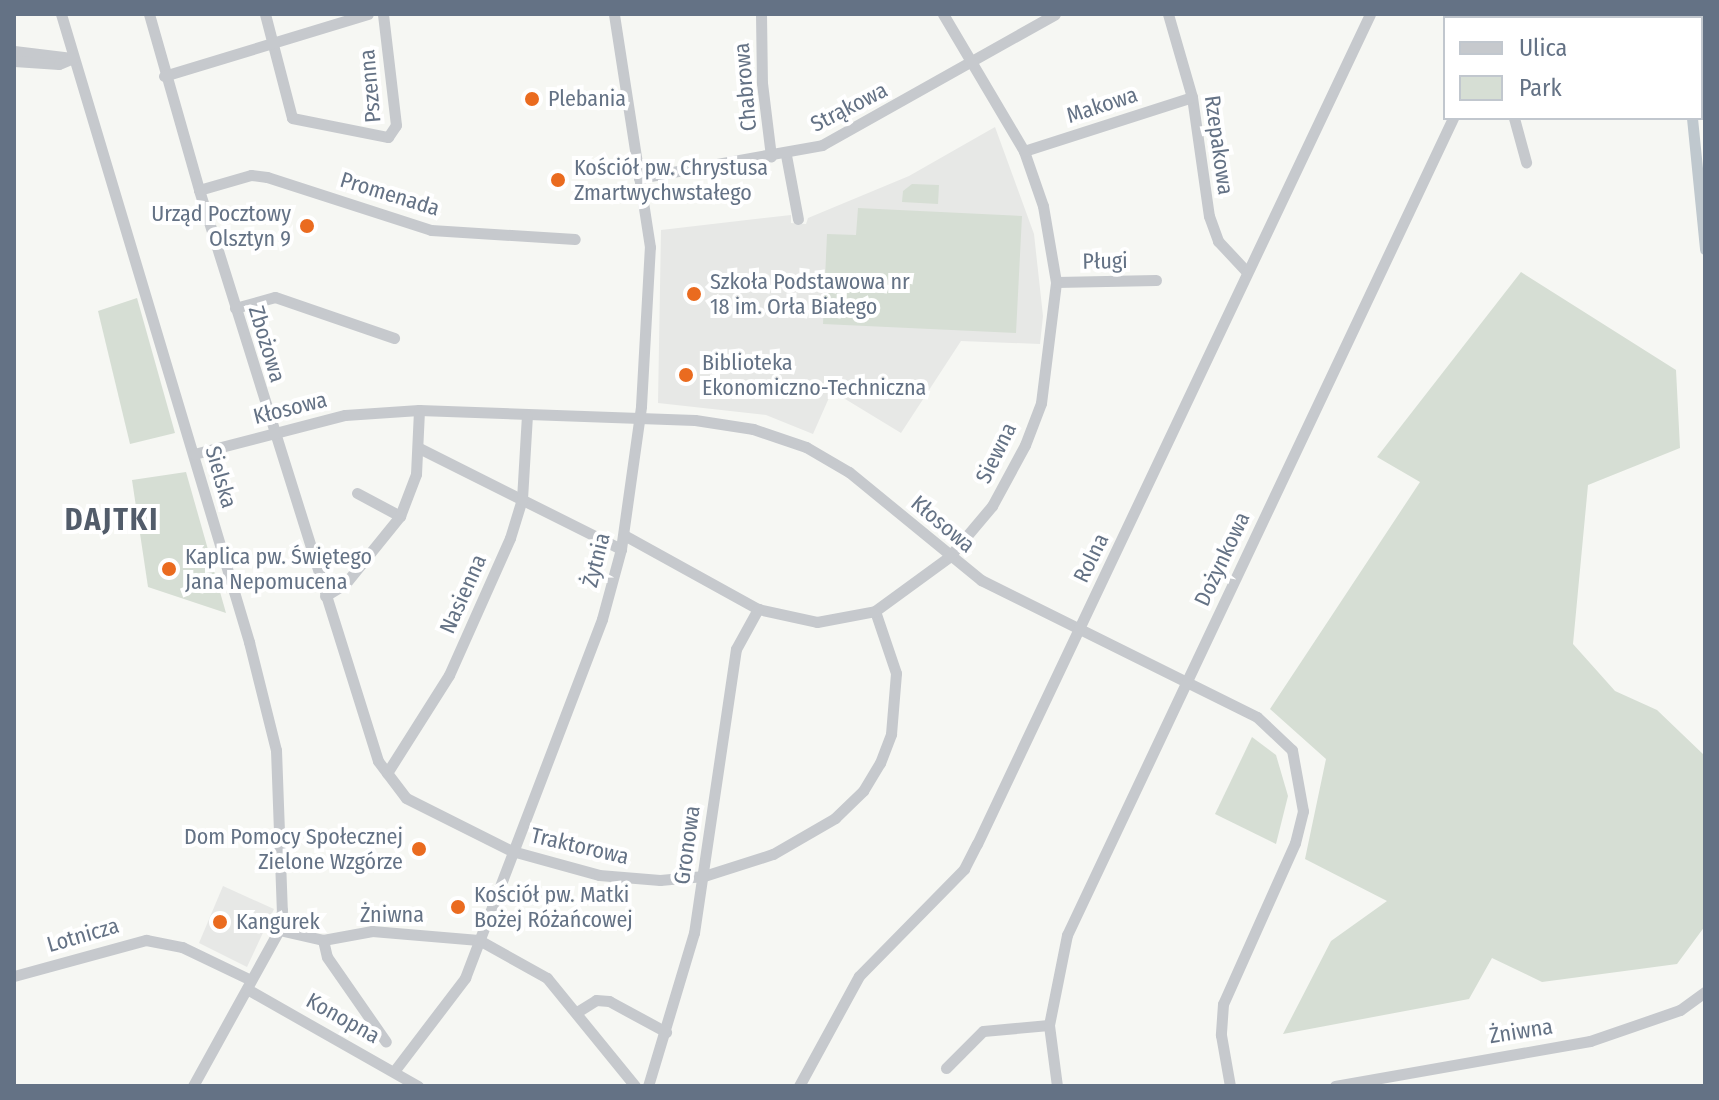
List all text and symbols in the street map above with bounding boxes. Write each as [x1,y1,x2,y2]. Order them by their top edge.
legend [1443,16,1703,120]
text: Ulica [1519,34,1567,62]
street label: Chabrowa [728,42,762,132]
street label: Pszenna [354,48,386,124]
text: Park [1519,74,1562,102]
street label: Strąkowa [806,77,892,137]
street label: Makowa [1063,81,1141,129]
place label: Plebania [548,86,626,112]
marker: Plebania [523,90,541,108]
street label: Rzepakowa [1199,94,1239,196]
place label: Kościół pw. Chrystusa Zmartwychwstałego [574,154,768,206]
street label: Promenada [337,166,443,222]
marker: Kościół pw. Chrystusa Zmartwychwstałego [549,171,567,189]
place label: Urząd Pocztowy Olsztyn 9 [151,200,291,252]
marker: Urząd Pocztowy Olsztyn 9 [298,217,316,235]
street label: Pługi [1082,247,1128,275]
place label: Szkoła Podstawowa nr 18 im. Orła Białego [710,268,910,320]
marker: Szkoła Podstawowa nr 18 im. Orła Białego [685,285,703,303]
street label: Zbożowa [243,303,291,385]
place label: Biblioteka Ekonomiczno-Techniczna [702,349,926,400]
marker: Biblioteka Ekonomiczno-Techniczna [677,366,695,384]
street label: Kłosowa [250,386,330,430]
street label: Siewna [970,418,1022,488]
street label: Sielska [200,443,242,511]
street label: Kłosowa [906,490,980,558]
district label: DAJTKI [65,502,159,538]
street label: Dożynkowa [1189,508,1255,610]
street label: Rolna [1068,529,1114,587]
street label: Żytnia [577,530,615,590]
place label: Kaplica pw. Świętego Jana Nepomucena [185,543,372,594]
street label: Nasienna [434,550,492,638]
marker: Kaplica pw. Świętego Jana Nepomucena [160,560,178,578]
street label: Gronowa [668,804,706,886]
street label: Traktorowa [529,822,631,870]
place label: Dom Pomocy Społecznej Zielone Wzgórze [184,823,403,874]
marker: Dom Pomocy Społecznej Zielone Wzgórze [410,840,428,858]
place label: Kościół pw. Matki Bożej Różańcowej [474,881,633,932]
marker: Kościół pw. Matki Bożej Różańcowej [449,898,467,916]
street label: Żniwna [360,902,424,928]
place label: Kangurek [236,909,320,935]
street label: Lotnicza [44,912,122,958]
marker: Kangurek [211,913,229,931]
street label: Konopna [302,987,384,1049]
street label: Żniwna [1487,1013,1555,1049]

